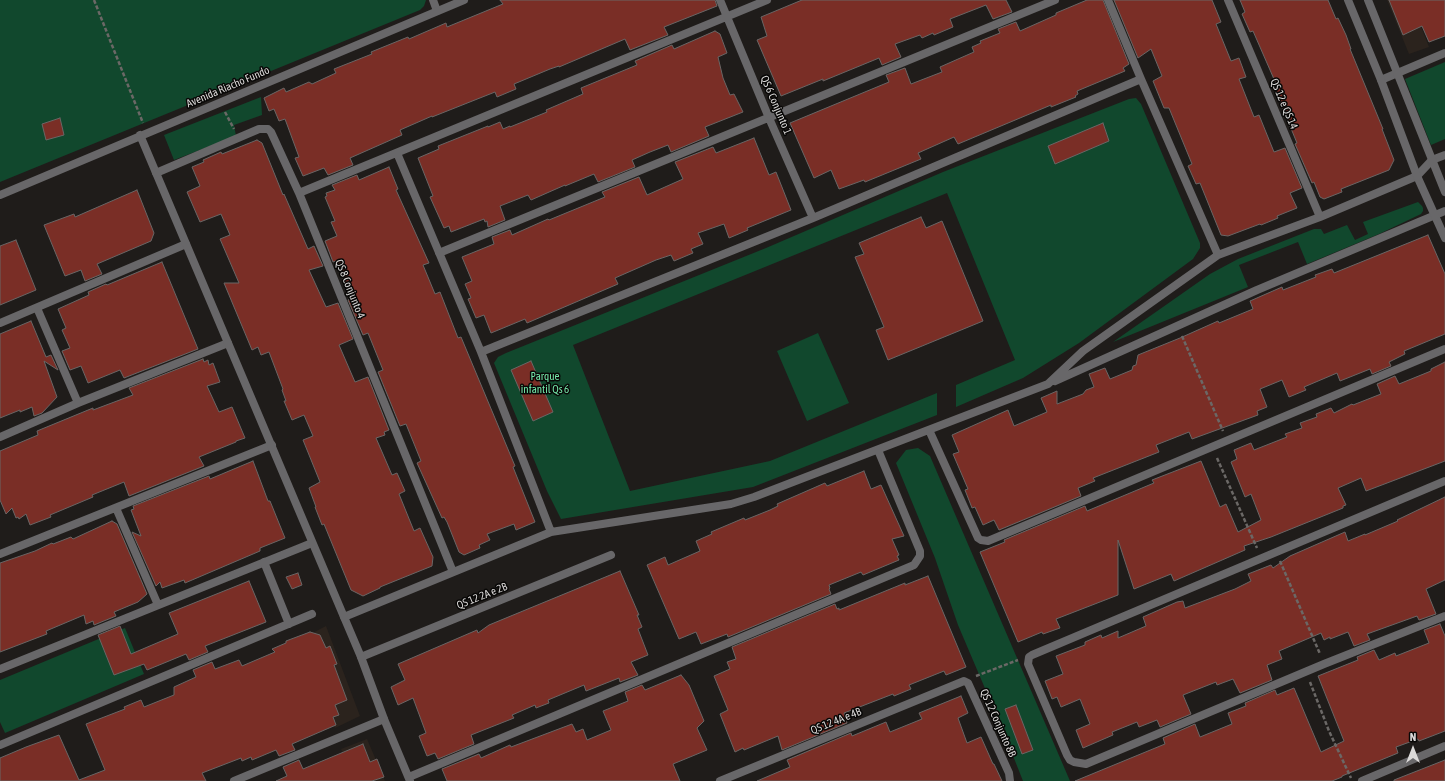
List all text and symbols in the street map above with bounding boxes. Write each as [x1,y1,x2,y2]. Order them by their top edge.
street label: Avenida Riacho Fundo [184,64,272,110]
street label: QS 6 Conjunto 1 [758,74,794,136]
street label: QS 12 e QS 14 [1267,77,1301,131]
street label: QS 8 Conjunto 4 [332,257,368,321]
park label: Parque infantil Qs 6 [521,370,569,396]
street label: QS 12 2A e 2B [455,580,509,612]
street label: QS 12 Conjunto 8B [977,687,1019,759]
street label: QS 12 4A e 4B [809,705,863,737]
north arrow [1393,729,1433,769]
text: N [1410,731,1416,743]

